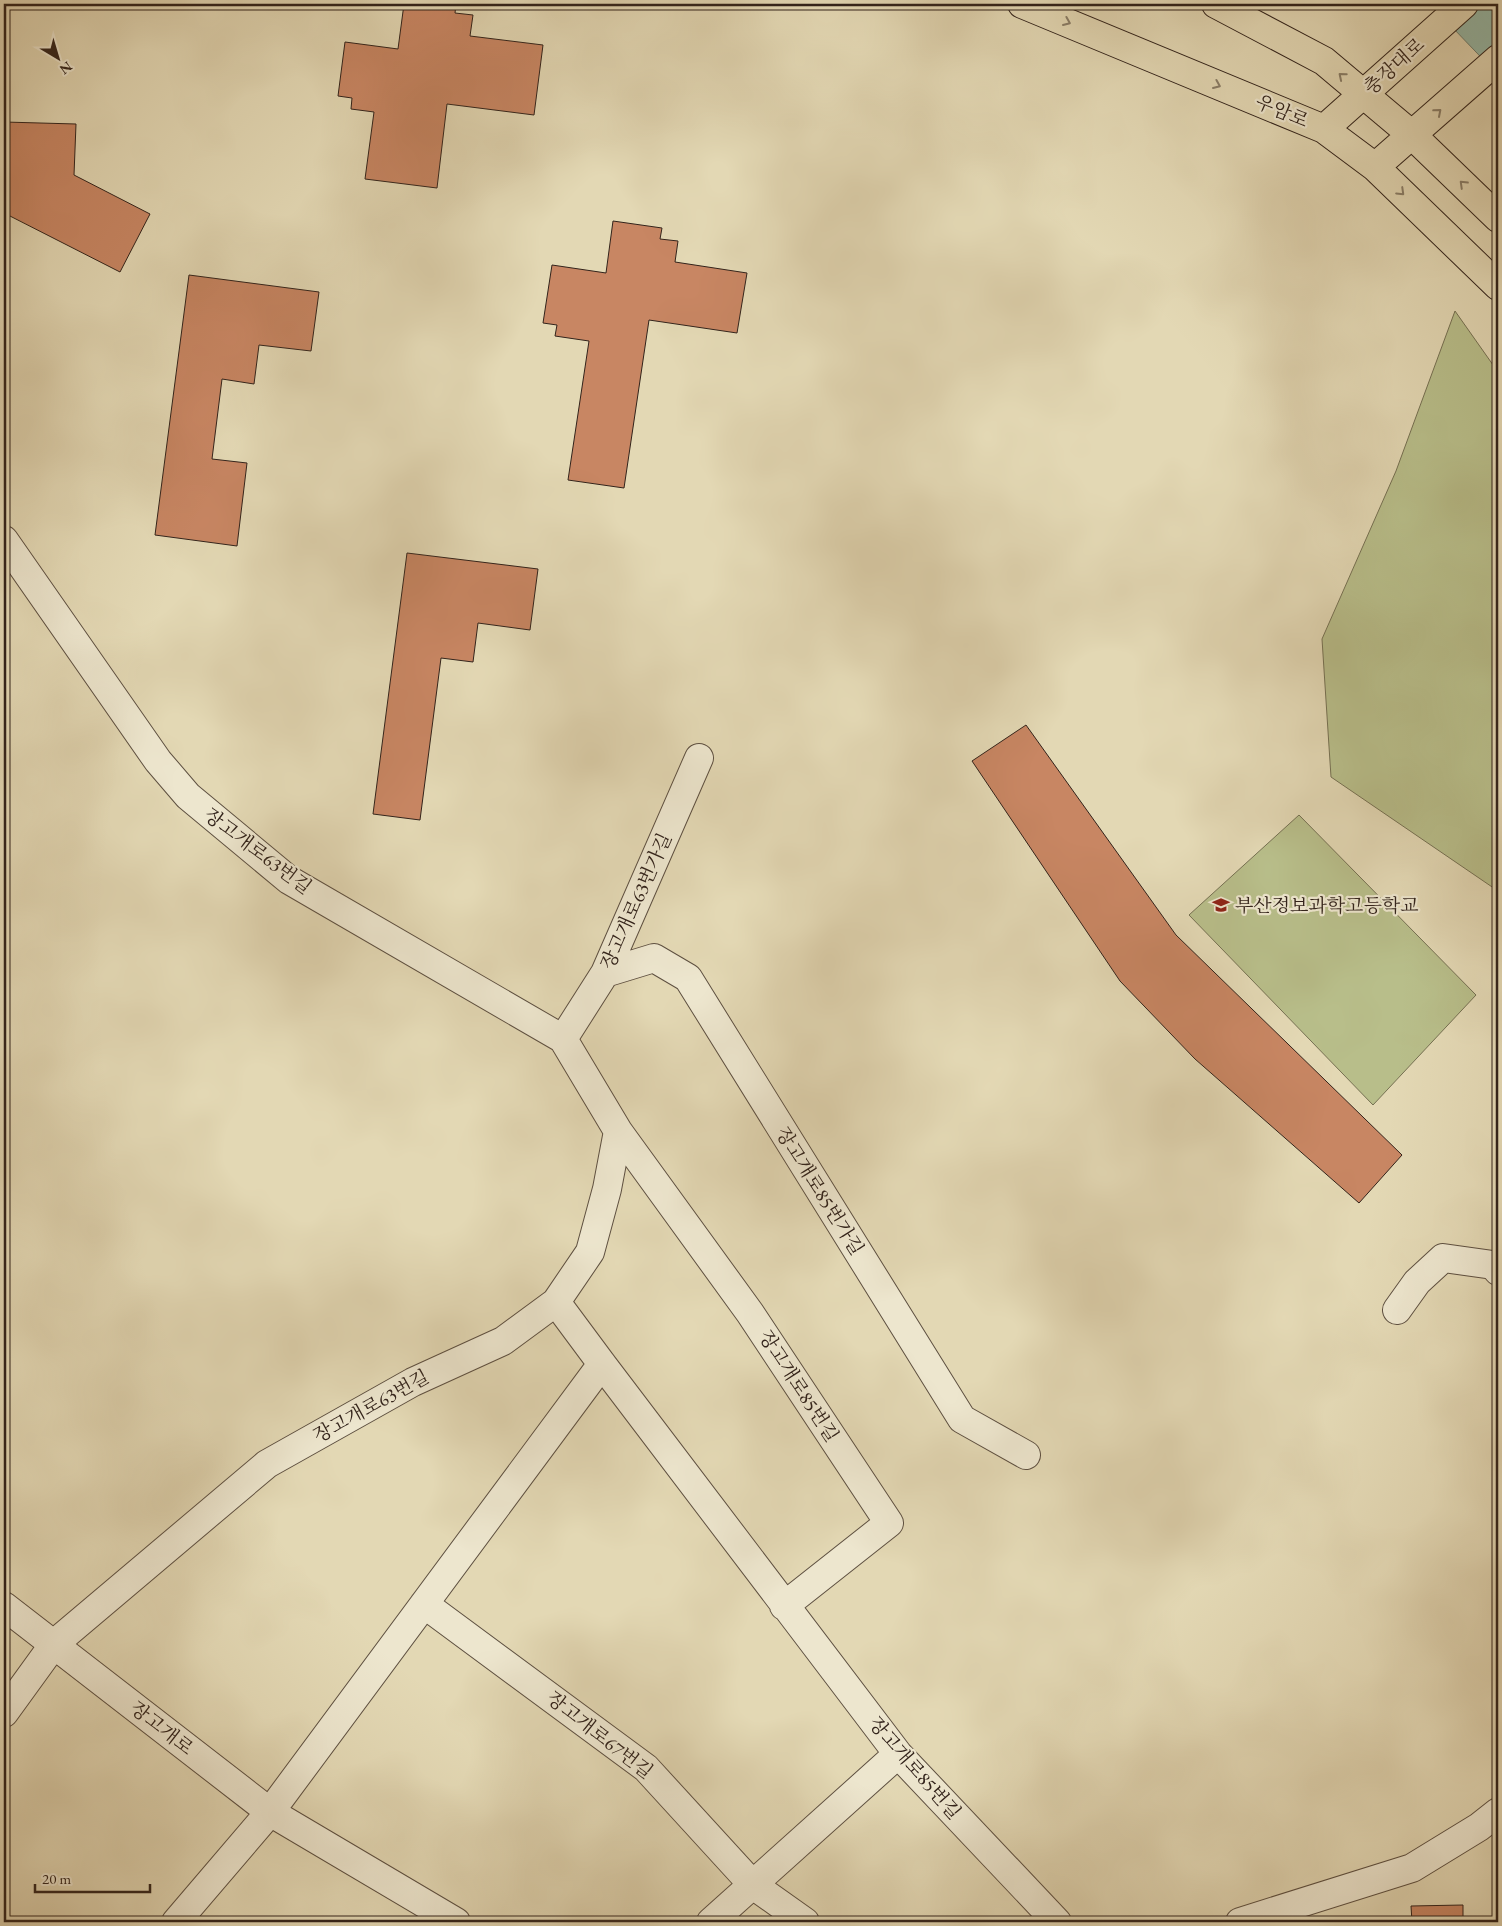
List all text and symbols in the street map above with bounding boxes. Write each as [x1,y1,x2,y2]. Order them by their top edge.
one-way arrow [1062,16,1071,27]
north arrow [32,32,82,82]
street label: 충장대로 [1358,32,1430,100]
text: N [55,58,76,79]
one-way arrow [1338,73,1347,82]
one-way arrow [1212,78,1221,89]
street label: 우암로 [1252,89,1312,133]
one-way arrow [1433,109,1442,118]
one-way arrow [1460,181,1469,190]
one-way arrow [1395,186,1404,195]
street label: 장고개로63번길 [199,802,317,900]
street label: 장고개로63번가길 [595,829,677,973]
place label: 부산정보과학고등학교 [1235,893,1419,918]
school or university icon: 부산정보과학고등학교 [1211,895,1231,915]
street label: 장고개로85번가길 [771,1122,869,1260]
street label: 장고개로85번길 [754,1325,844,1447]
street label: 장고개로63번길 [309,1364,433,1448]
street label: 장고개로67번길 [542,1686,658,1784]
street label: 장고개로 [125,1696,199,1760]
street label: 장고개로85번길 [863,1711,967,1825]
scale bar [35,1861,150,1893]
text: 20 m [42,1869,71,1888]

